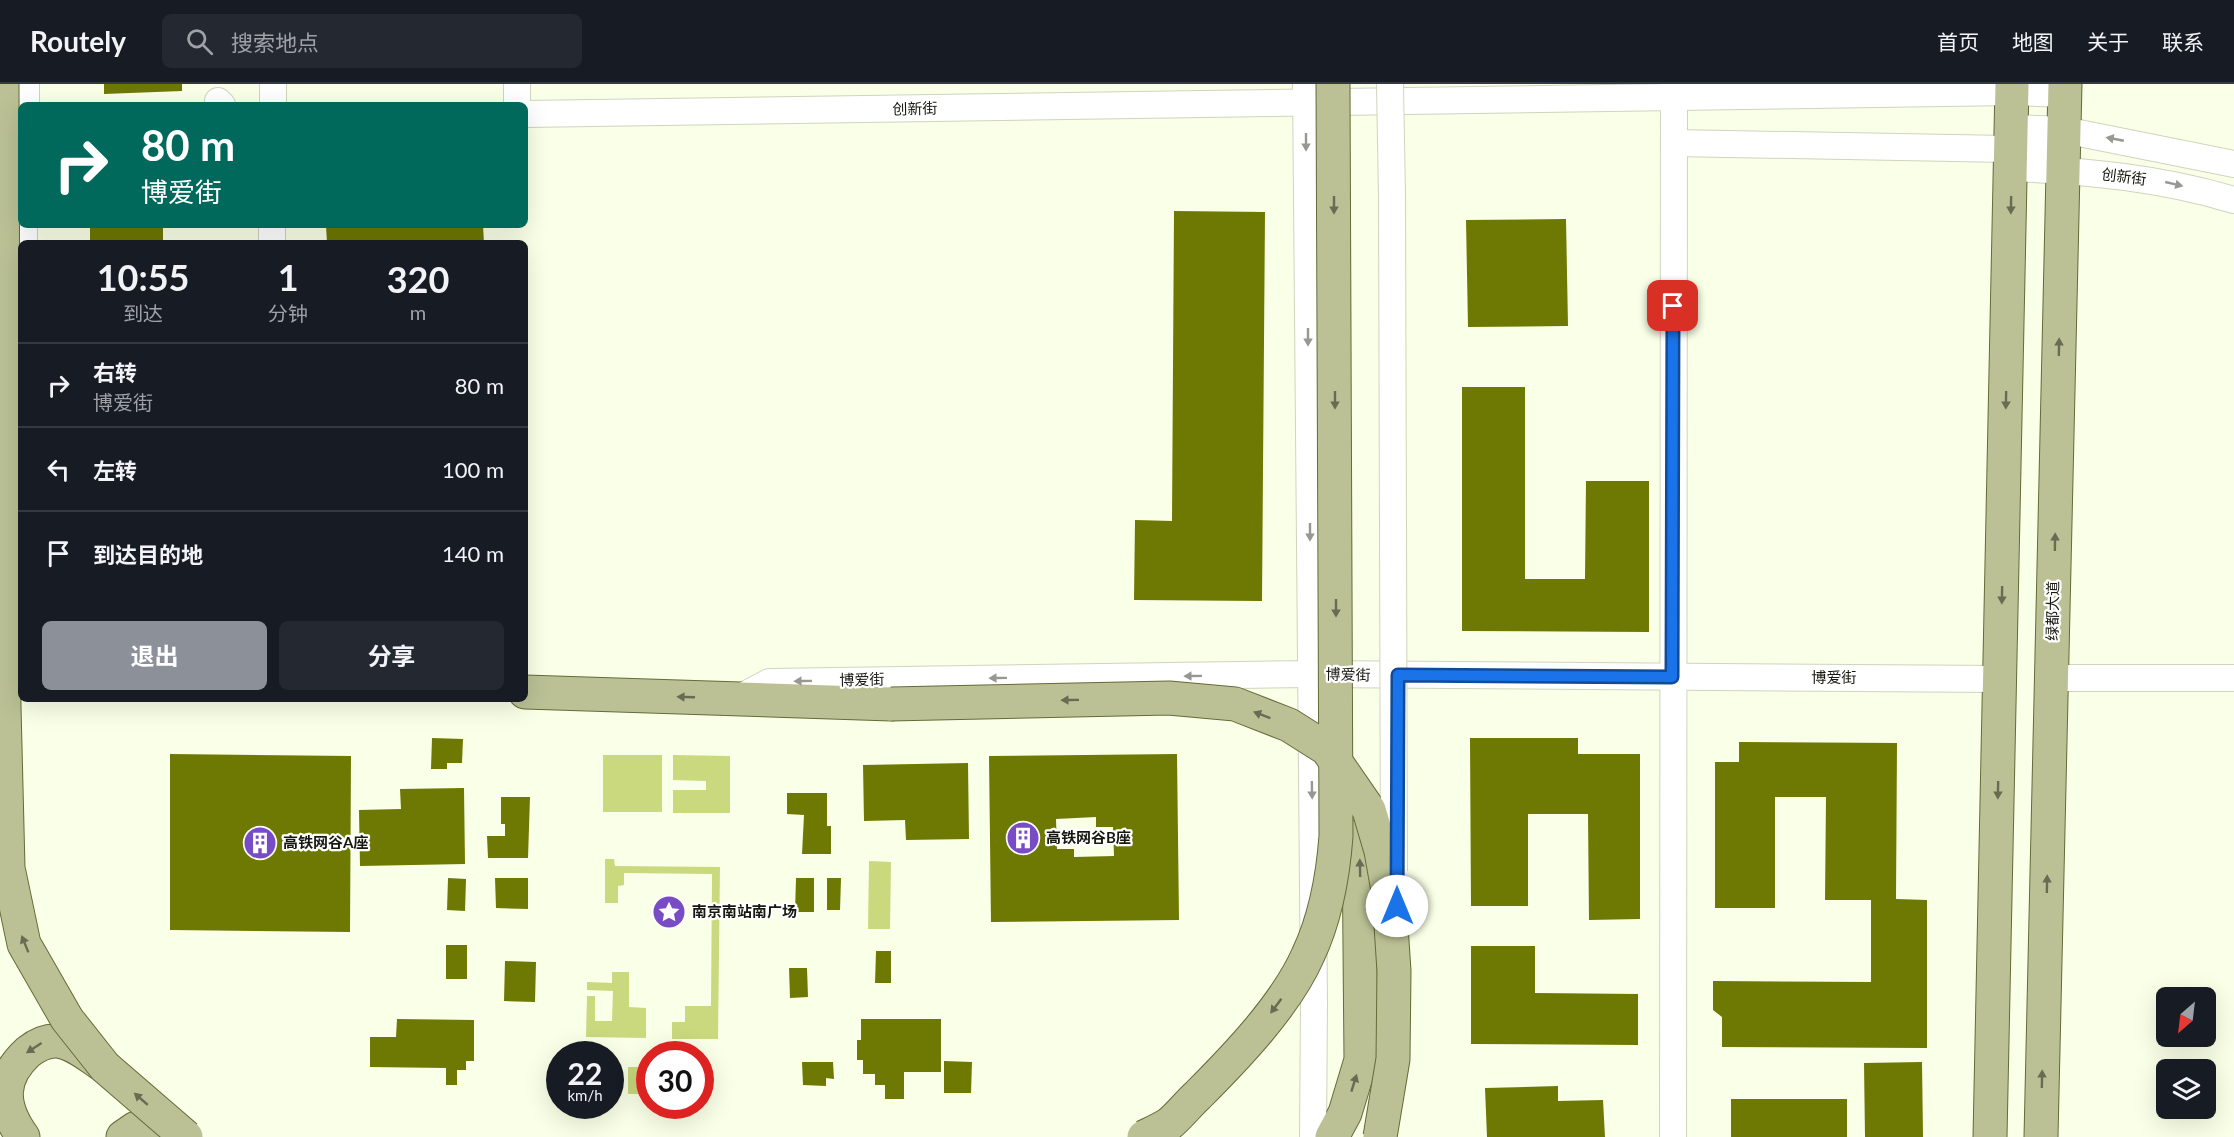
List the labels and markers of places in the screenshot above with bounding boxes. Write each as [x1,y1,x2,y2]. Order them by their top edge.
pin [1647,280,1698,331]
building icon: 高铁网谷B座 [1005,820,1041,856]
building icon: 高铁网谷A座 [242,825,278,861]
place label: 高铁网谷B座 [1046,828,1131,846]
place label: 高铁网谷A座 [283,833,368,851]
place icon: 南京南站南广场 [651,894,687,930]
place label: 南京南站南广场 [692,902,797,920]

